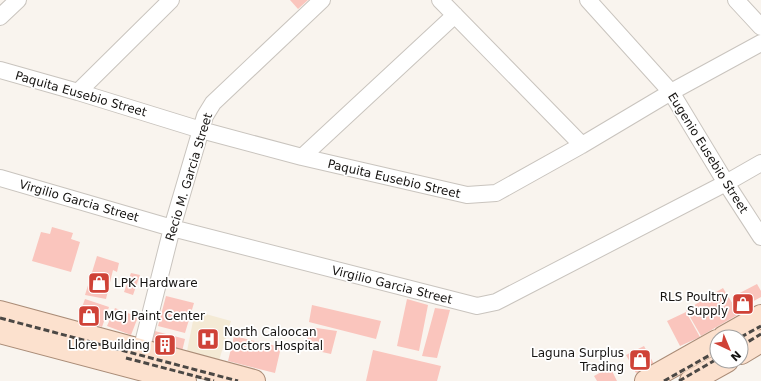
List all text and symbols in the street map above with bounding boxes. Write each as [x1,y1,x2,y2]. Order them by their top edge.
street label: Paquita Eusebio Street [14,69,149,120]
street label: Eugenio Eusebio Street [665,90,751,216]
street label: Recio M. Garcia Street [163,111,215,243]
street label: Paquita Eusebio Street [326,157,462,201]
street label: Virgilio Garcia Street [18,177,141,225]
street label: Virgilio Garcia Street [330,263,454,307]
shop icon: LPK Hardware [86,270,112,296]
place label: LPK Hardware [114,276,198,290]
place label: RLS Poultry Supply [660,290,728,318]
shop icon: RLS Poultry Supply [730,291,756,317]
shop icon: MGJ Paint Center [76,303,102,329]
place label: MGJ Paint Center [104,309,205,323]
place label: North Caloocan Doctors Hospital [224,325,323,353]
hospital icon: North Caloocan Doctors Hospital [195,326,221,352]
north arrow [709,329,749,369]
building icon: Llore Building [152,332,178,358]
place label: Llore Building [68,338,150,352]
place label: Laguna Surplus Trading [531,346,624,374]
shop icon: Laguna Surplus Trading [627,347,653,373]
text: N [728,348,743,364]

